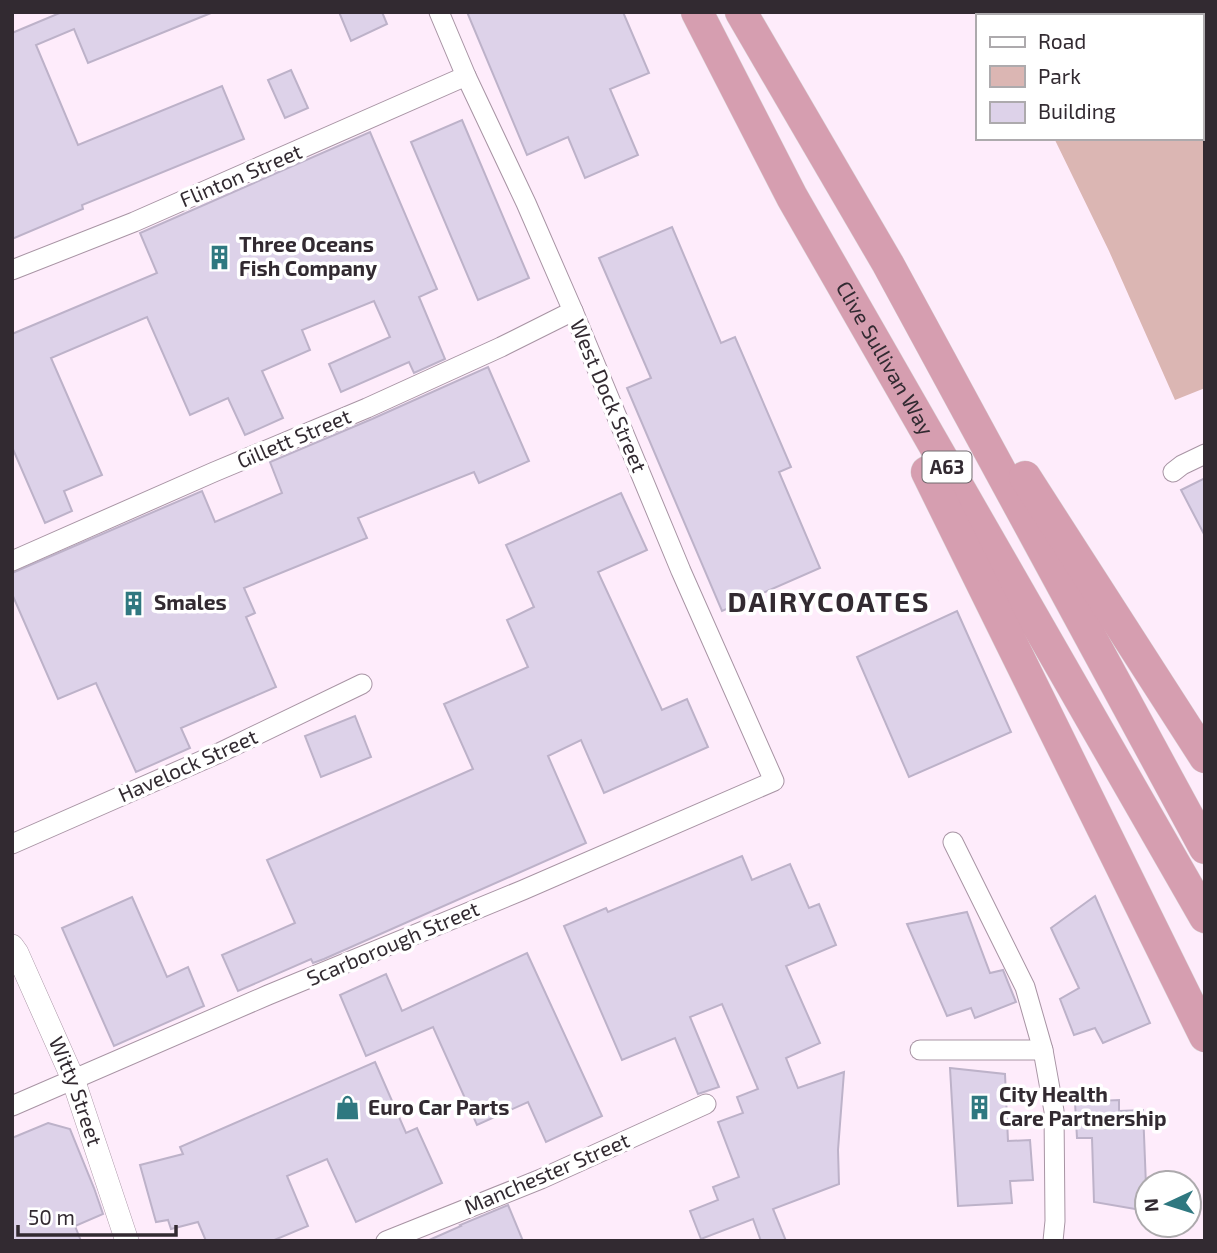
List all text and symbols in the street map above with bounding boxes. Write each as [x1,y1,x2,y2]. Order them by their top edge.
legend [976,14,1203,140]
text: Road [1038,28,1086,53]
text: Park [1038,63,1081,88]
text: Building [1038,98,1116,123]
street label: Flinton Street [176,138,305,212]
place label: Three Oceans Fish Company [239,231,377,281]
building icon: Three Oceans Fish Company [205,243,233,271]
street label: Clive Sullivan Way [832,276,940,439]
street label: West Dock Street [566,315,653,476]
street label: Gillett Street [233,402,354,473]
road number: A63 [922,452,972,482]
district label: DAIRYCOATES [727,584,931,618]
building icon: Smales [120,589,148,617]
place label: Smales [154,589,227,614]
street label: Havelock Street [114,723,261,807]
street label: Scarborough Street [302,895,482,990]
street label: Witty Street [45,1032,108,1149]
place label: City Health Care Partnership [999,1081,1167,1130]
building icon: City Health Care Partnership [965,1093,993,1121]
shop icon: Euro Car Parts [334,1094,362,1122]
place label: Euro Car Parts [368,1094,509,1119]
street label: Manchester Street [460,1127,633,1219]
north arrow [1133,1169,1203,1239]
scale bar [18,1194,175,1238]
text: N [1139,1198,1162,1213]
text: 50 m [28,1204,75,1229]

